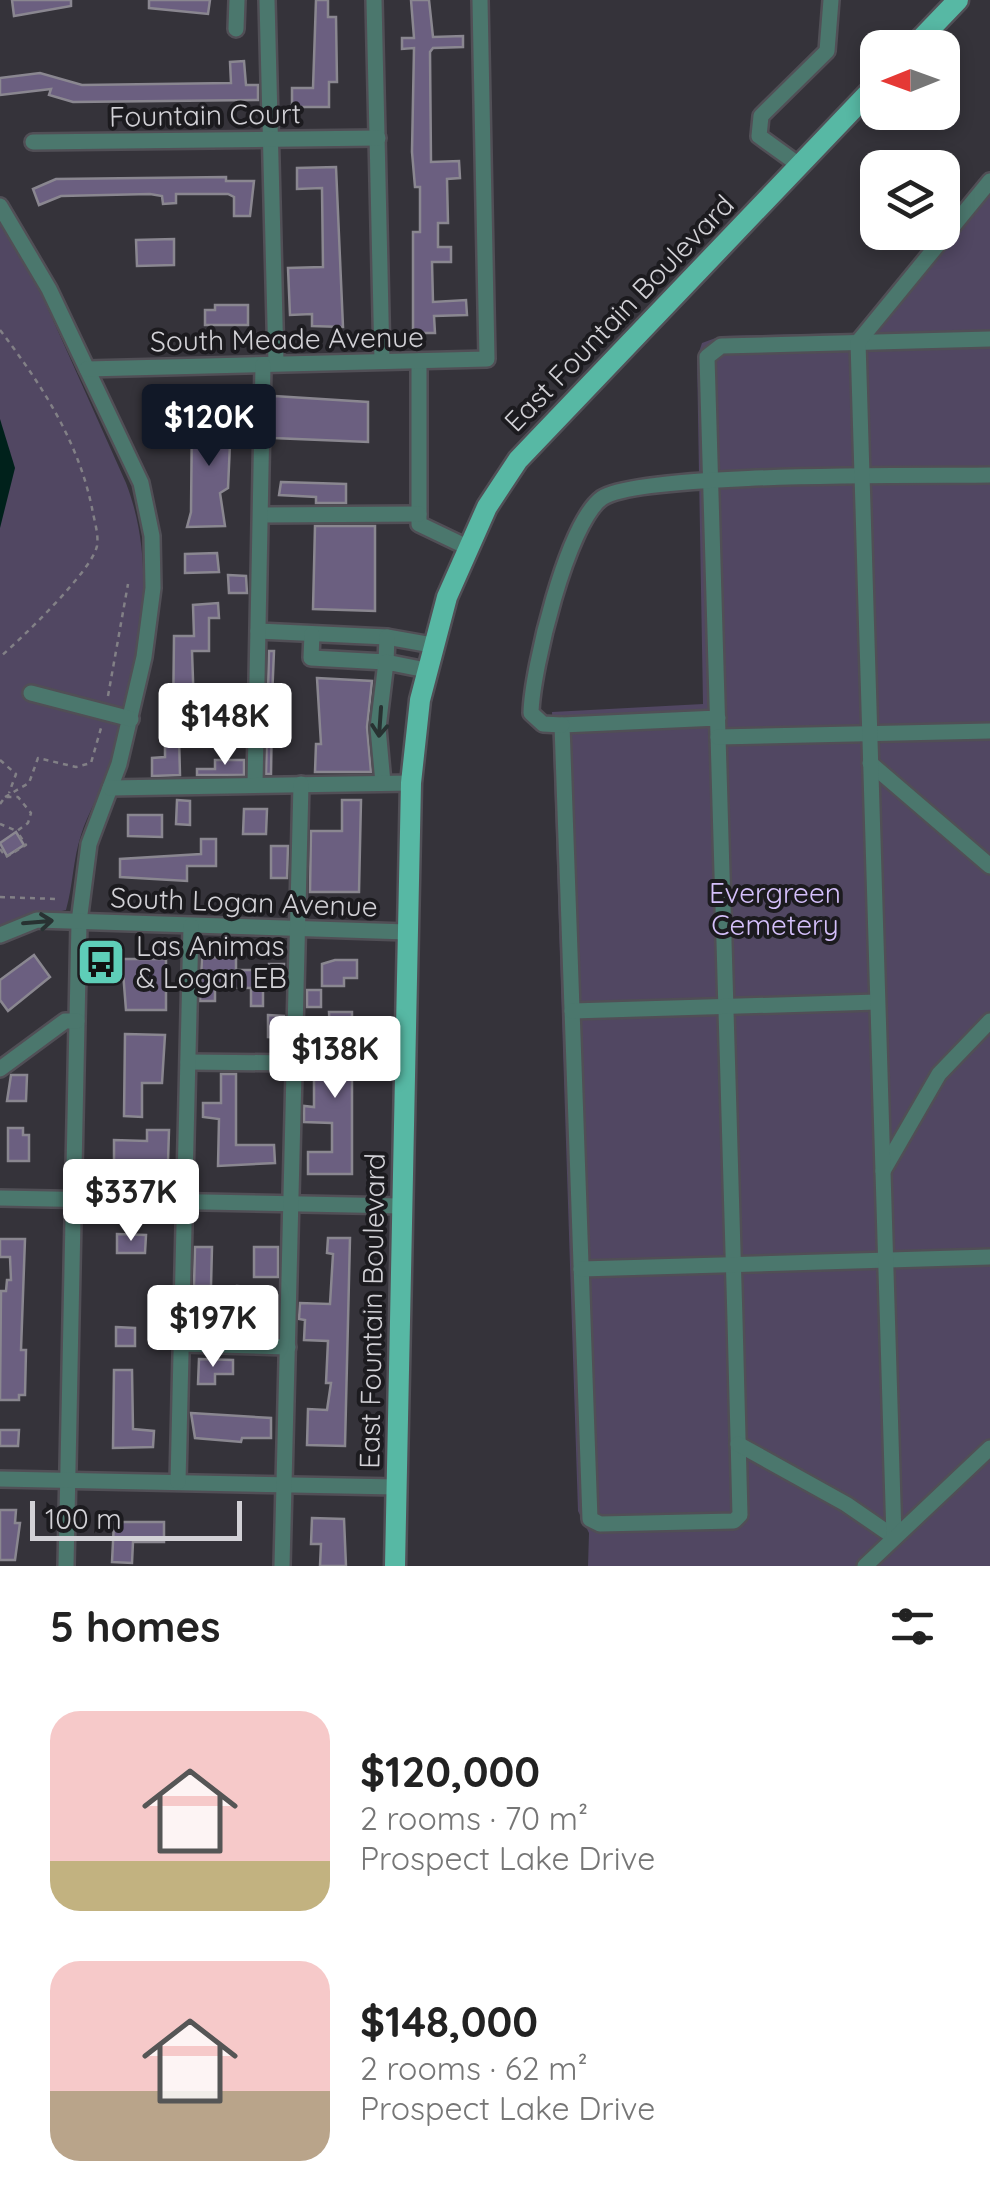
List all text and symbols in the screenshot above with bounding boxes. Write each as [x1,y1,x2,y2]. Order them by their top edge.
north arrow [860,30,960,130]
map controls [860,30,960,250]
street label: Fountain Court [109,95,301,134]
button: layers [860,150,960,250]
street label: East Fountain Boulevard [496,187,741,438]
street label: South Meade Avenue [150,319,424,358]
pin: $120K [139,384,279,469]
text: $120K [164,396,254,436]
pin: $148K [155,683,295,768]
text: $148K [181,695,269,735]
one-way arrow [370,706,389,738]
park label: Evergreen Cemetery [709,875,841,942]
street label: South Logan Avenue [110,879,378,924]
one-way arrow [21,912,54,931]
place label: Las Animas & Logan EB [136,928,287,995]
bus stop icon: Las Animas & Logan EB [75,936,127,988]
pin: $138K [265,1016,405,1101]
text: $138K [291,1028,379,1068]
street label: East Fountain Boulevard [351,1153,392,1469]
pin: $337K [61,1159,201,1244]
text: $337K [85,1171,177,1211]
pin: $197K [143,1285,283,1370]
text: $197K [169,1297,257,1337]
scale bar [30,1496,242,1540]
text: 100 m [45,1501,122,1536]
icon: filters [885,1599,940,1654]
text: 5 homes [50,1600,221,1653]
text: $120,000 [360,1745,540,1798]
icon: home [130,1751,250,1871]
text: 2 rooms · 70 m² [360,1798,588,1838]
text: Prospect Lake Drive [360,1838,655,1878]
text: $148,000 [360,1995,538,2048]
icon: home [130,2001,250,2121]
text: 2 rooms · 62 m² [360,2048,588,2088]
text: Prospect Lake Drive [360,2088,655,2128]

